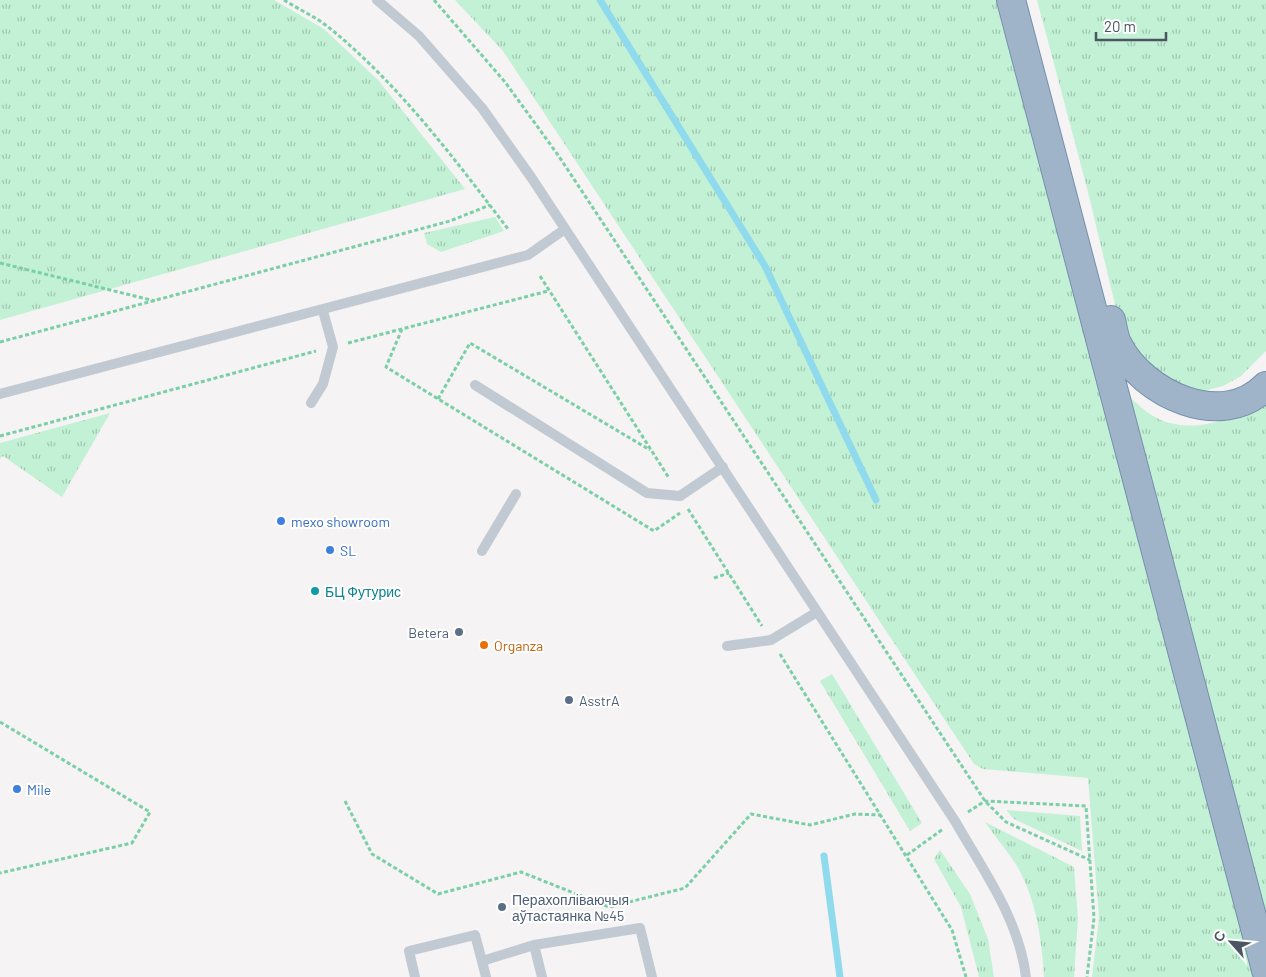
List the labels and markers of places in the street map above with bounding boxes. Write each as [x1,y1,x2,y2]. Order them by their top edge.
place label: mexo showroom [291,513,390,530]
marker: mexo showroom [275,515,287,527]
place label: SL [340,542,356,559]
marker: SL [324,544,336,556]
place label: БЦ Футурис [325,583,401,600]
marker: БЦ Футурис [309,585,321,597]
place label: Betera [408,624,449,641]
marker: Betera [453,626,465,638]
place label: Organza [494,637,543,654]
marker: Organza [478,639,490,651]
place label: AsstrA [579,692,620,709]
marker: AsstrA [563,694,575,706]
place label: Mile [27,781,51,798]
marker: Mile [11,783,23,795]
place label: Перахопліваючыя аўтастаянка №45 [512,891,629,924]
marker: Перахопліваючыя аўтастаянка №45 [496,901,508,913]

